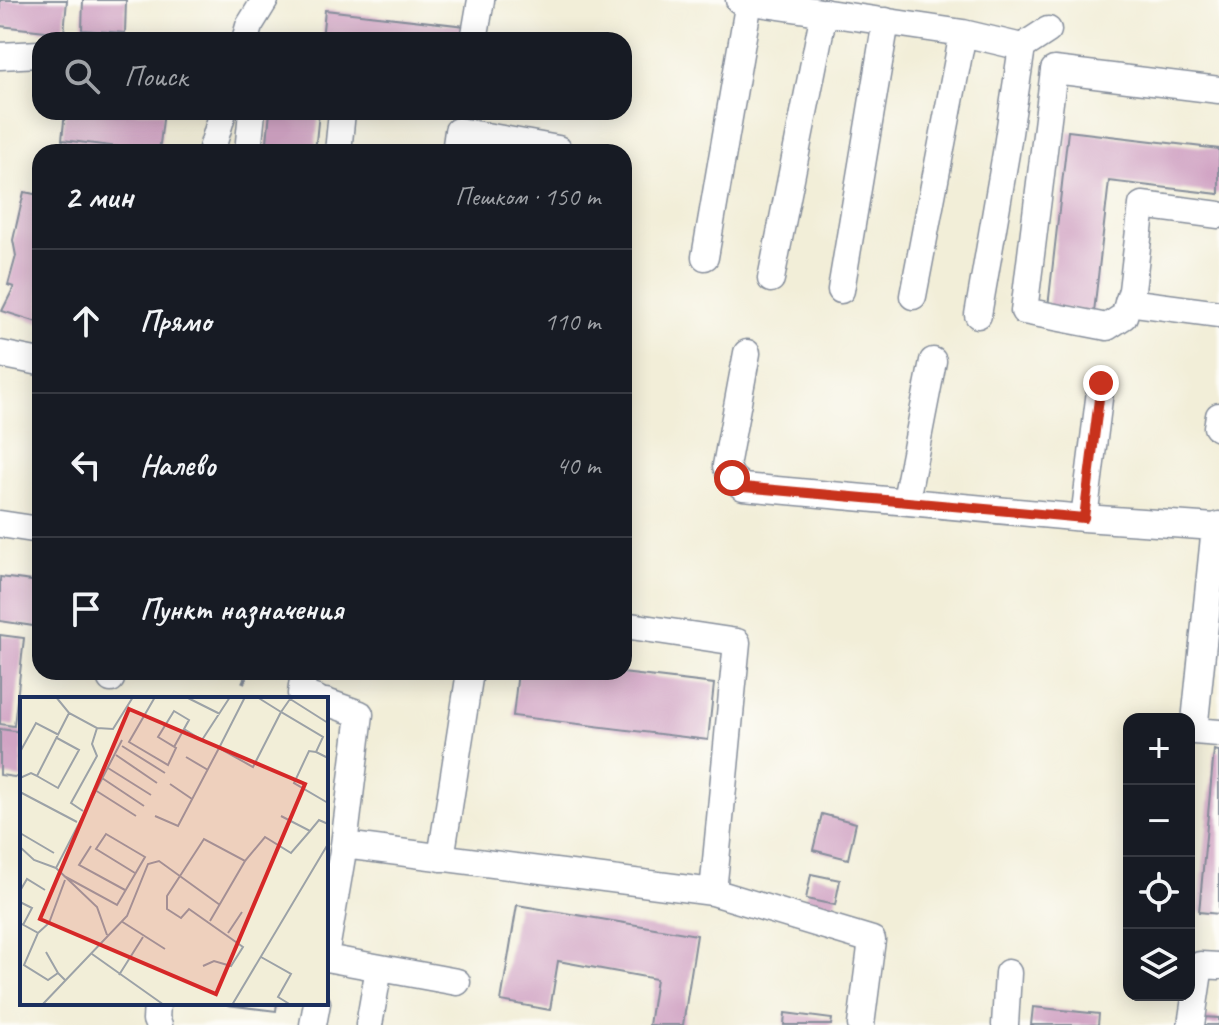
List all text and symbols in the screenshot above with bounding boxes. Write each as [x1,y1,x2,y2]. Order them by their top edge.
search box [32,32,632,120]
icon: search [60,54,104,98]
text: Поиск [124,57,187,95]
text: 2 мин [64,175,133,218]
text: Пешком · 150 m [455,180,600,213]
icon: ahead [64,299,108,343]
text: Прямо [140,302,211,340]
text: 110 m [544,305,600,338]
route end [1083,365,1119,401]
icon: left [64,443,108,487]
text: Налево [140,446,216,484]
text: 40 m [556,449,600,482]
route start [714,460,750,496]
icon: arrive [64,587,108,631]
text: Пункт назначения [140,590,343,628]
inset map [20,697,328,1005]
map controls [1123,713,1195,1001]
button: + [1123,713,1195,785]
button: − [1123,785,1195,857]
button: locate [1123,857,1195,929]
button: layers [1123,929,1195,1001]

